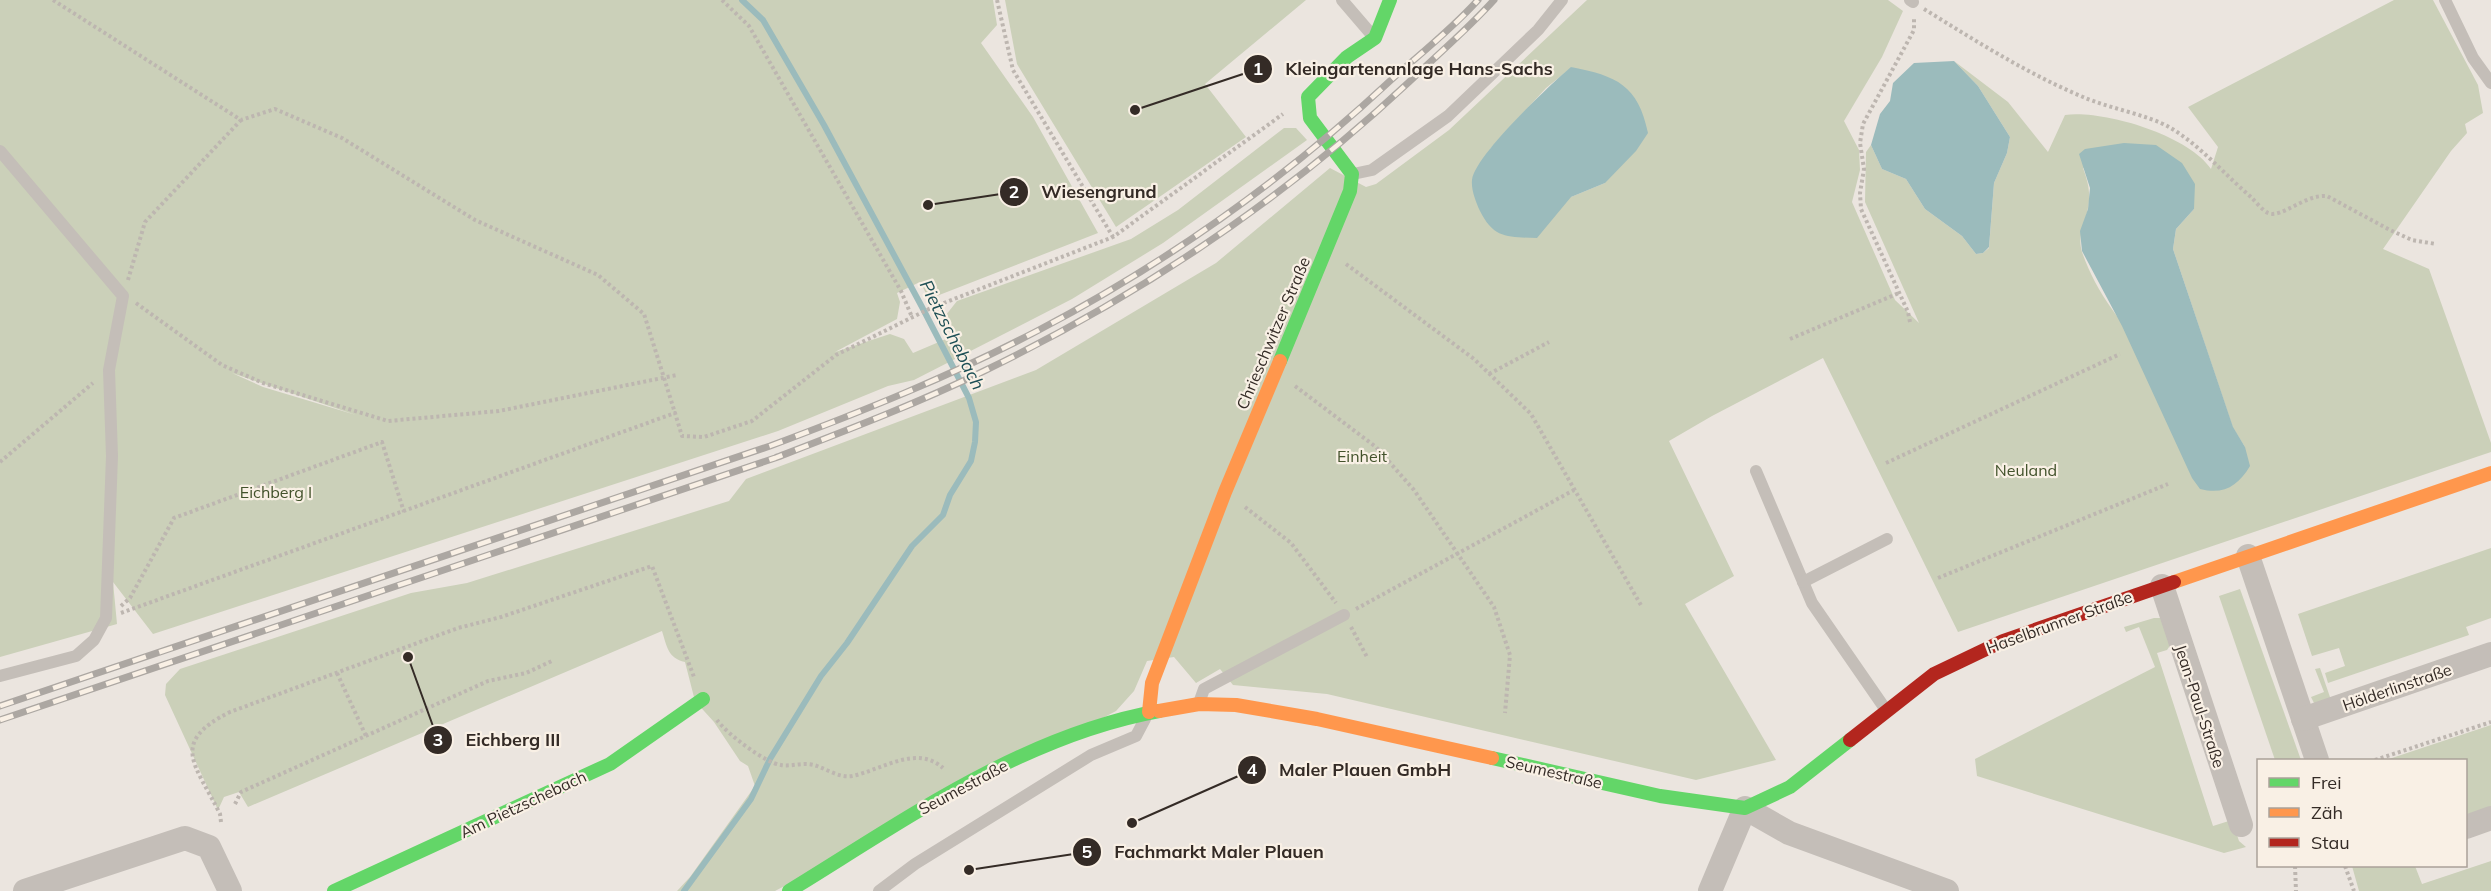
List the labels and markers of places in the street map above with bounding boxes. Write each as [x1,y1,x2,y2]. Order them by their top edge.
callout: Kleingartenanlage Hans-Sachs [1243,51,1564,87]
callout: Wiesengrund [999,174,1168,210]
callout: Eichberg III [423,722,572,758]
callout: Maler Plauen GmbH [1237,752,1463,788]
callout: Fachmarkt Maler Plauen [1072,834,1335,870]

